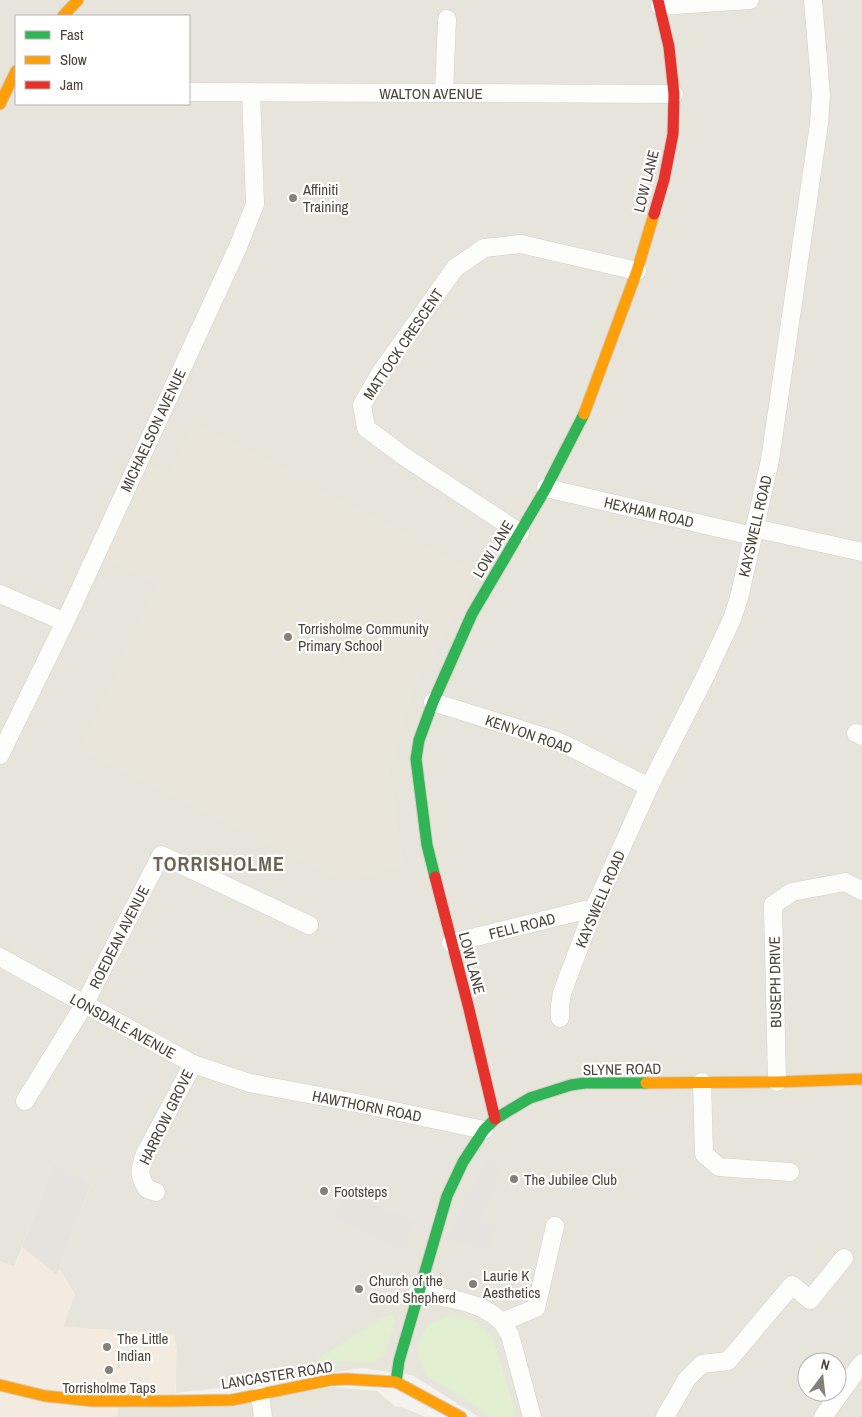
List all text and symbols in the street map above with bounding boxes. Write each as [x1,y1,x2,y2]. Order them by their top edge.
legend [15,15,190,105]
text: Fast [60,24,84,45]
text: Slow [60,49,87,70]
text: Jam [60,74,83,95]
street label: WALTON AVENUE [379,83,483,104]
street label: LOW LANE [628,148,664,214]
place label: Affiniti Training [302,179,349,217]
marker: Affiniti Training [287,192,299,204]
street label: MATTOCK CRESCENT [358,284,448,404]
street label: MICHAELSON AVENUE [115,365,191,495]
street label: KAYSWELL ROAD [733,473,777,579]
street label: HEXHAM ROAD [602,491,696,533]
street label: LOW LANE [468,516,518,582]
place label: Torrisholme Community Primary School [298,618,429,656]
marker: Torrisholme Community Primary School [282,631,294,643]
street label: KENYON ROAD [483,709,576,759]
street label: KAYSWELL ROAD [570,847,630,951]
district label: TORRISHOLME [153,850,285,877]
street label: ROEDEAN AVENUE [84,882,154,992]
street label: FELL ROAD [487,908,558,944]
street label: LOW LANE [454,930,490,996]
street label: BUSEPH DRIVE [764,936,786,1028]
street label: LONSDALE AVENUE [66,988,180,1064]
street label: SLYNE ROAD [583,1058,661,1080]
street label: HARROW GROVE [134,1066,198,1168]
street label: HAWTHORN ROAD [311,1085,424,1127]
place label: The Jubilee Club [524,1169,617,1190]
marker: The Jubilee Club [508,1173,520,1185]
place label: Footsteps [334,1181,387,1202]
marker: Footsteps [318,1185,330,1197]
place label: Laurie K Aesthetics [482,1265,540,1303]
place label: Church of the Good Shepherd [369,1270,456,1308]
marker: Laurie K Aesthetics [467,1278,479,1290]
marker: Church of the Good Shepherd [353,1283,365,1295]
place label: The Little Indian [117,1328,168,1366]
marker: The Little Indian [101,1341,113,1353]
north arrow [797,1352,847,1402]
text: N [819,1355,832,1374]
street label: LANCASTER ROAD [220,1356,334,1394]
marker: Torrisholme Taps [103,1364,115,1376]
place label: Torrisholme Taps [62,1377,156,1398]

